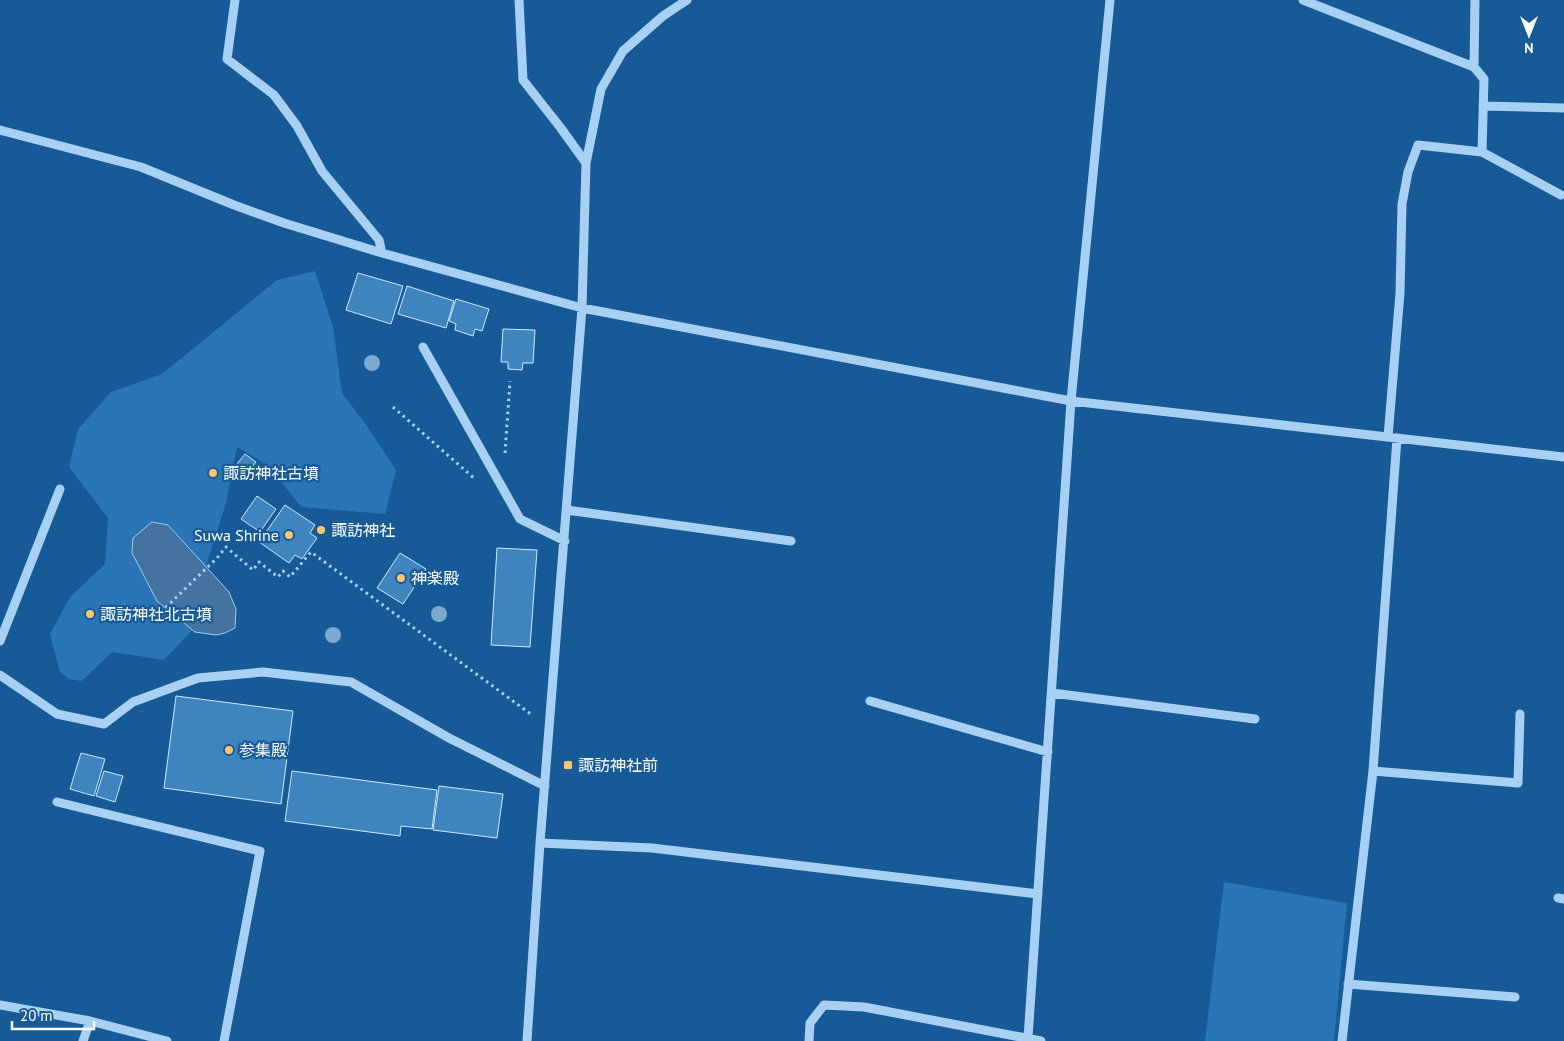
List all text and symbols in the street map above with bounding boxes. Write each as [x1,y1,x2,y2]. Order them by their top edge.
north arrow [1504,10,1554,60]
text: N [1524,39,1534,57]
place label: 諏訪神社古墳 [223,463,319,483]
marker: 諏訪神社古墳 [207,467,219,479]
place label: 諏訪神社 [331,520,395,540]
marker: 諏訪神社 [315,524,327,536]
place label: Suwa Shrine [194,525,279,545]
marker: Suwa Shrine [283,529,295,541]
place label: 神楽殿 [411,568,459,588]
marker: 神楽殿 [395,572,407,584]
place label: 諏訪神社北古墳 [100,604,212,624]
marker: 諏訪神社北古墳 [84,608,96,620]
place label: 参集殿 [239,740,287,760]
marker: 参集殿 [223,744,235,756]
place label: 諏訪神社前 [578,755,658,775]
marker: 諏訪神社前 [562,759,574,771]
scale bar [12,998,95,1030]
text: 20 m [20,1006,53,1025]

